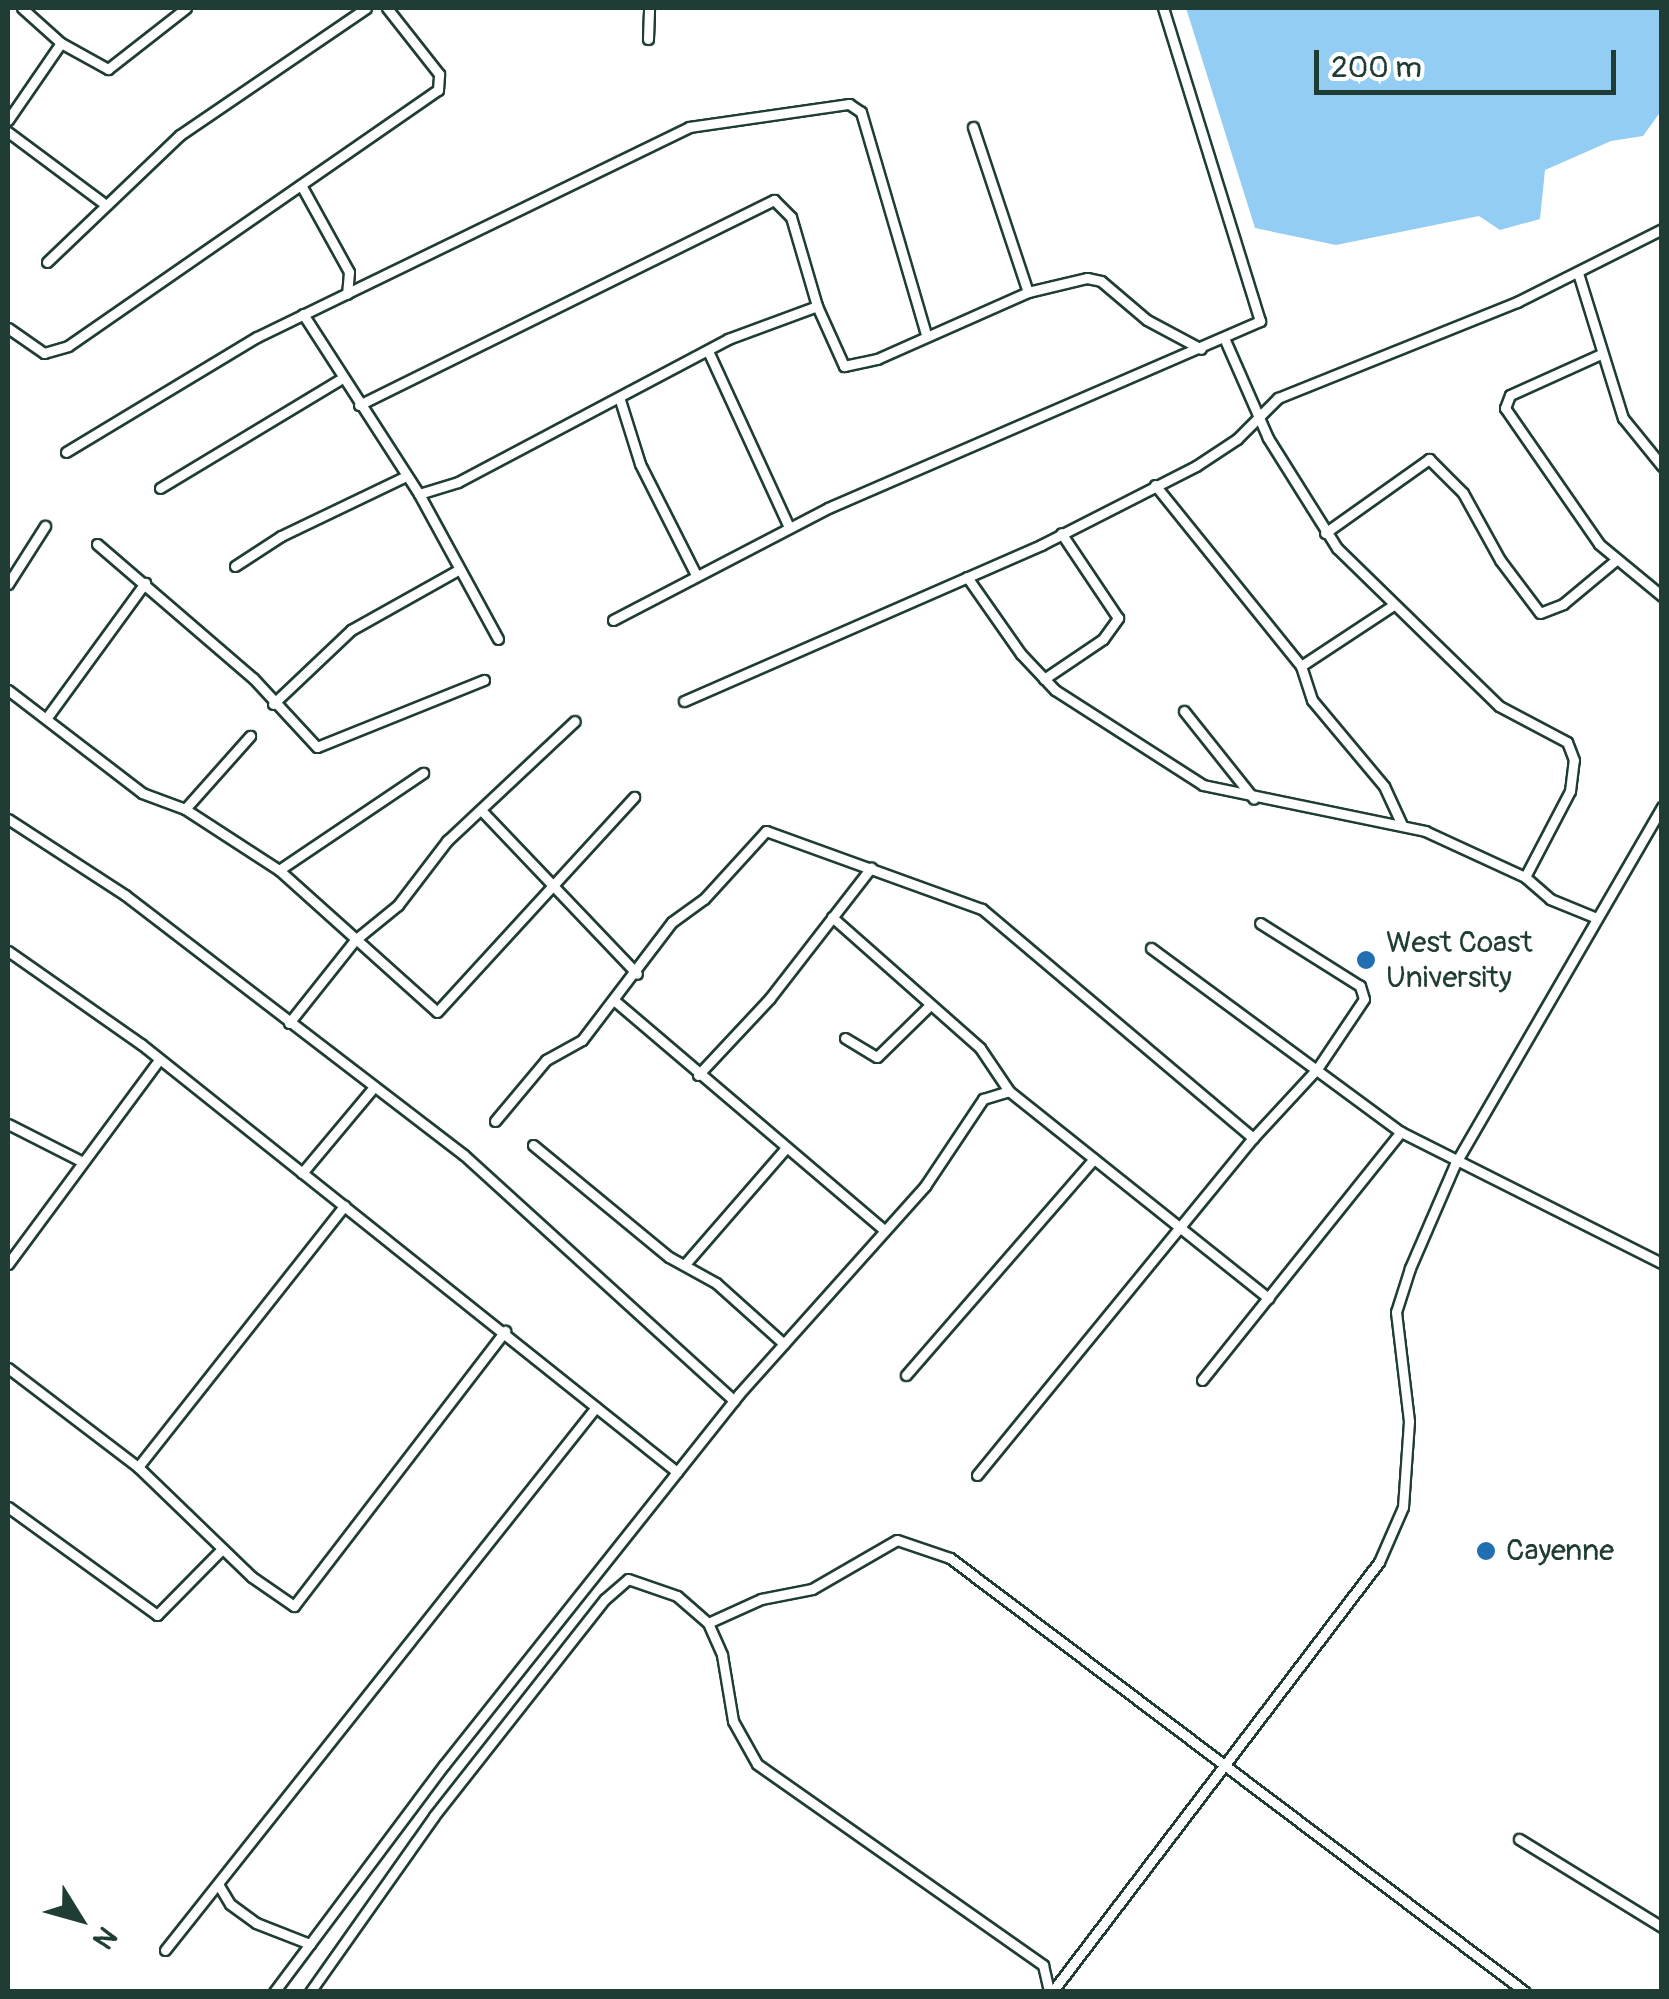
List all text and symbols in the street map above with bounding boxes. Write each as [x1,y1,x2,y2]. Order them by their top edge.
scale bar [1319,30,1622,92]
text: 200 m [1331,49,1422,86]
place label: West Coast University [1386,925,1532,996]
marker: West Coast University [1355,949,1377,971]
place label: Cayenne [1506,1533,1614,1569]
marker: Cayenne [1475,1540,1497,1562]
north arrow [30,1869,130,1969]
text: N [85,1919,124,1955]

